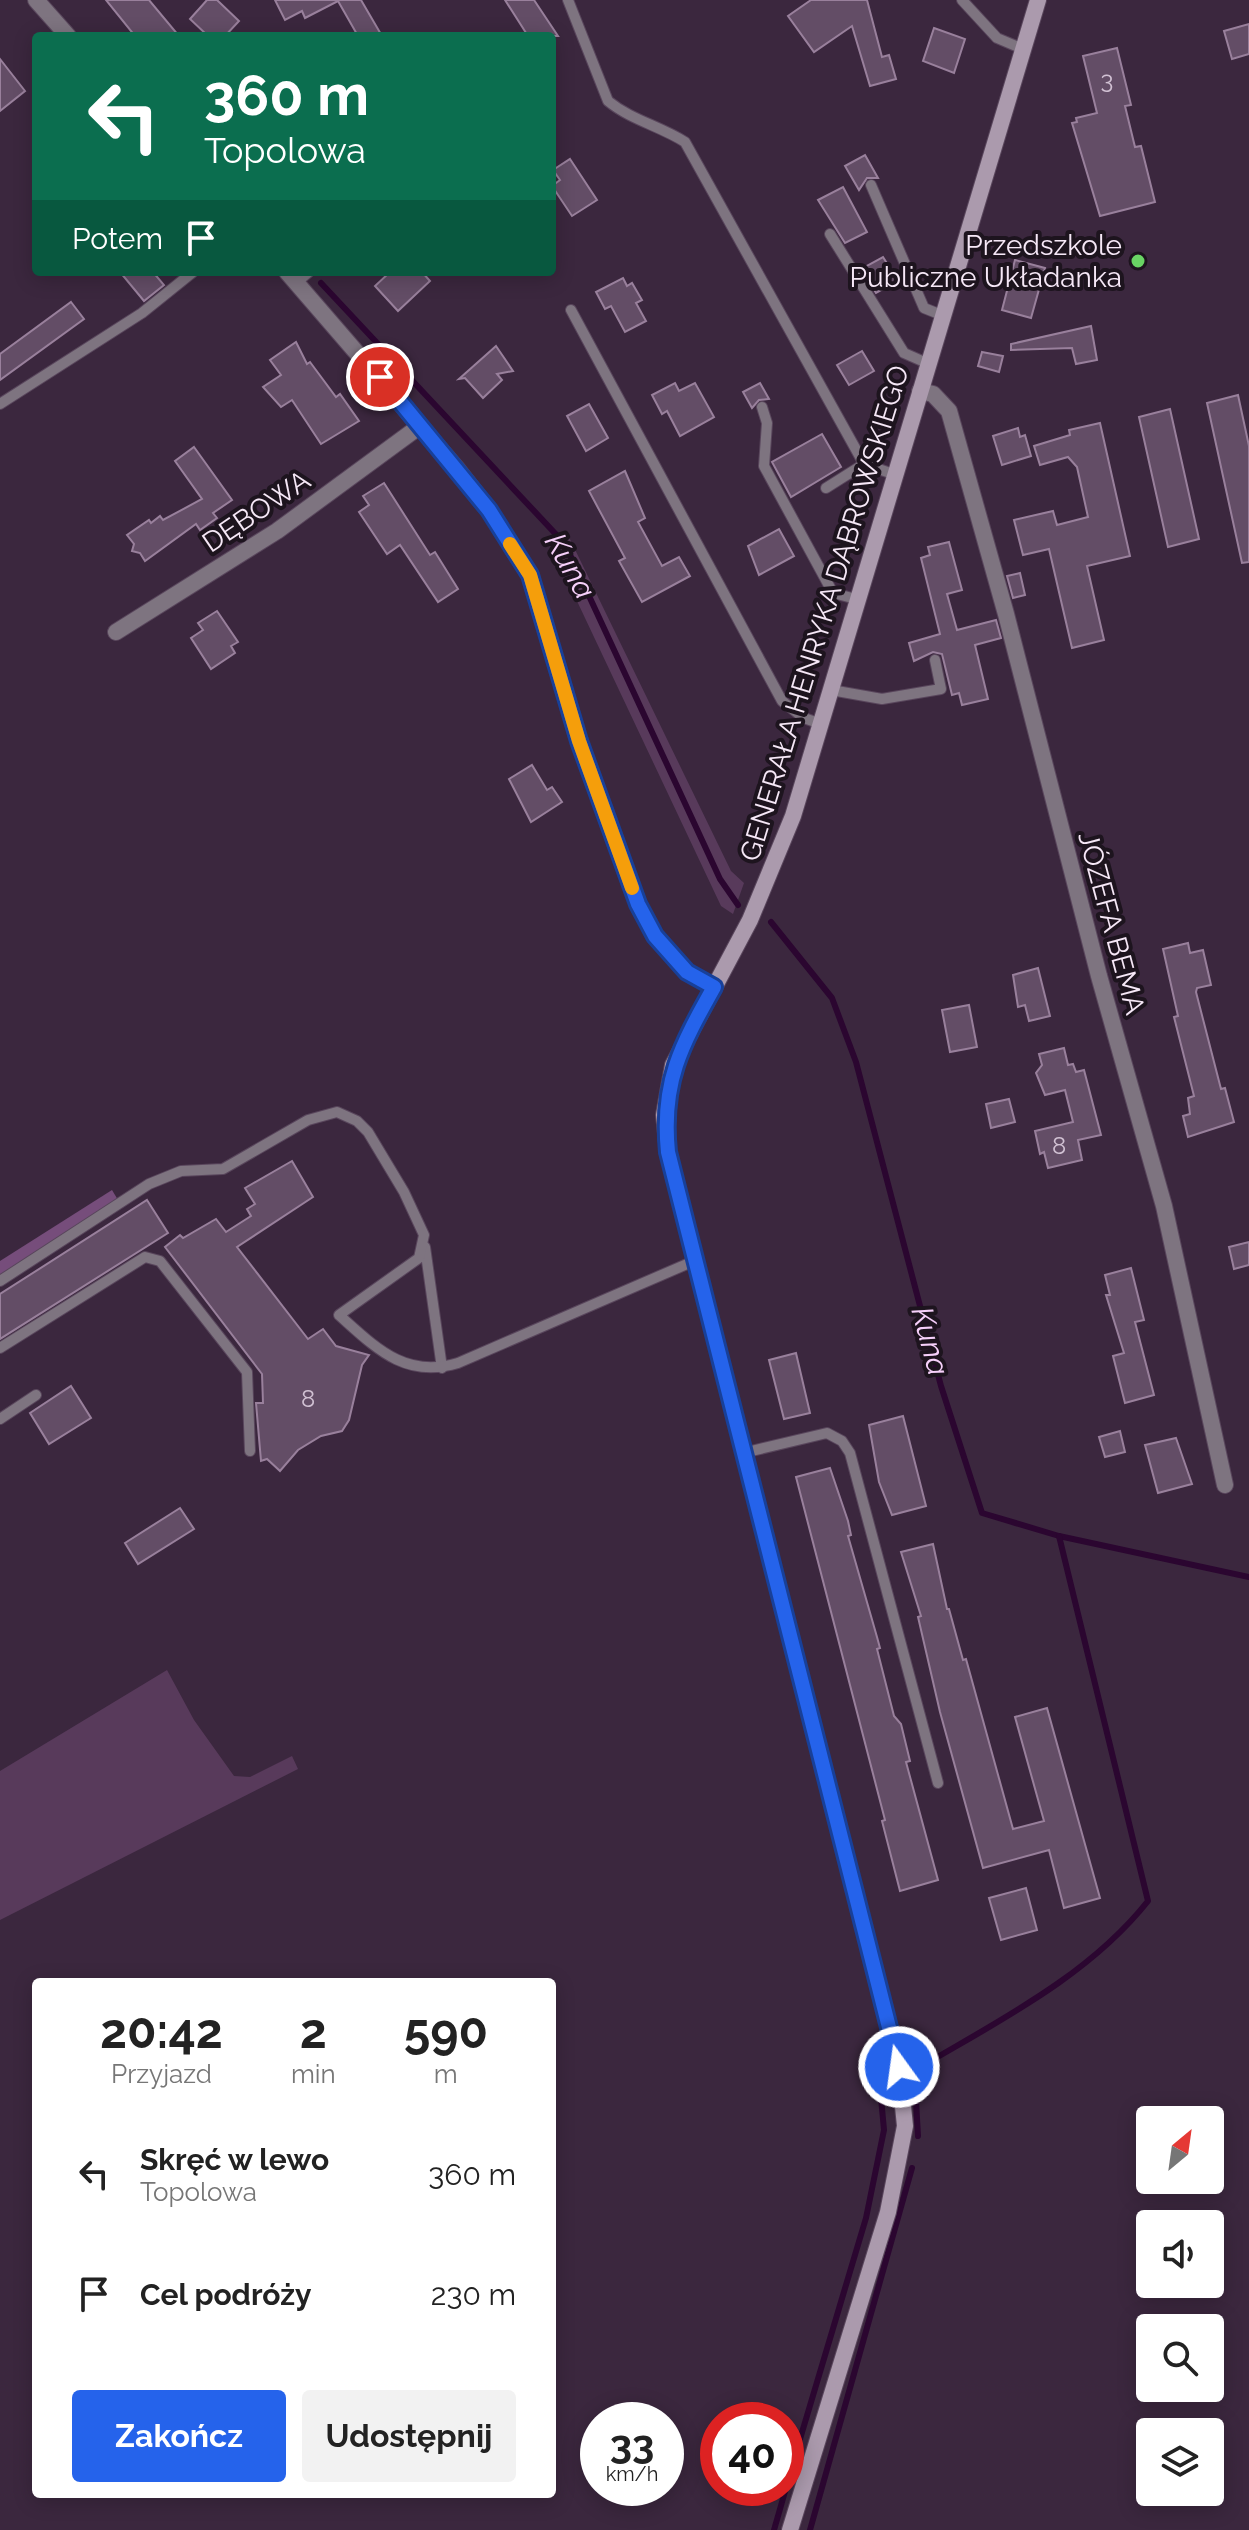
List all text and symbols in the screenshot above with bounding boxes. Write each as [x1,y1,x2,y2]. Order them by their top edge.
text: 360 m [204,62,369,128]
icon: left [72,64,176,168]
house number: 3 [1101,65,1113,94]
text: Topolowa [204,129,366,171]
icon: arrive [179,216,223,260]
text: Potem [72,221,163,256]
place label: Przedszkole Publiczne Układanka [850,229,1122,294]
marker: Przedszkole Publiczne Układanka [1129,252,1147,270]
pin [346,343,414,411]
icon: arrive [358,355,402,399]
street label: GENERAŁA HENRYKA DĄBROWSKIEGO [733,361,916,865]
street label: DĘBOWA [196,463,316,559]
water label: Kuna [538,527,603,605]
street label: JÓZEFA BEMA [1071,828,1152,1018]
house number: 8 [1052,1131,1066,1160]
water label: Kuna [905,1303,956,1379]
house number: 8 [301,1384,315,1413]
text: 20:42 [100,2003,223,2059]
text: 2 [300,2003,327,2059]
text: 590 [404,2003,488,2059]
position arrow [857,2025,941,2109]
text: Przyjazd [111,2059,212,2089]
text: min [291,2059,336,2089]
text: m [434,2059,458,2089]
north arrow [1136,2106,1224,2194]
map controls [1136,2106,1224,2506]
text: Skręć w lewo [140,2142,329,2177]
icon: left [72,2152,116,2196]
text: 360 m [428,2157,516,2192]
text: Topolowa [140,2177,257,2207]
button: sound [1136,2210,1224,2298]
icon: arrive [72,2272,116,2316]
text: Cel podróży [140,2277,312,2312]
text: 230 m [431,2277,516,2312]
button: search [1136,2314,1224,2402]
button: Zakończ [72,2390,286,2482]
button: Udostępnij [302,2390,516,2482]
speed limit sign: 40 [700,2402,804,2506]
button: layers [1136,2418,1224,2506]
text: 33 [610,2420,654,2467]
text: km/h [606,2462,658,2486]

